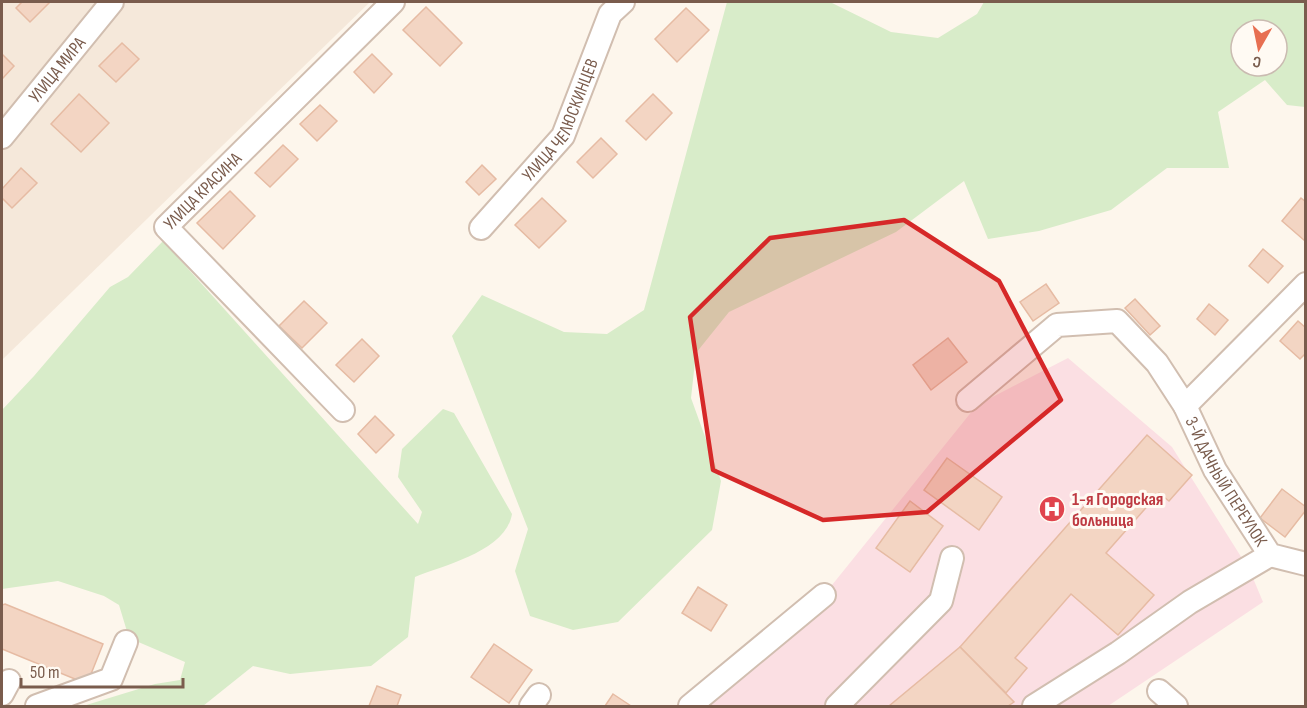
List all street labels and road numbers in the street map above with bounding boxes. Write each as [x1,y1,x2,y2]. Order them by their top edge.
street label: УЛИЦА МИРА [24,33,90,107]
street label: УЛИЦА ЧЕЛЮСКИНЦЕВ [518,56,603,186]
street label: УЛИЦА КРАСИНА [160,148,246,234]
street label: 3-Й ДАЧНЫЙ ПЕРЕУЛОК [1181,413,1272,551]

